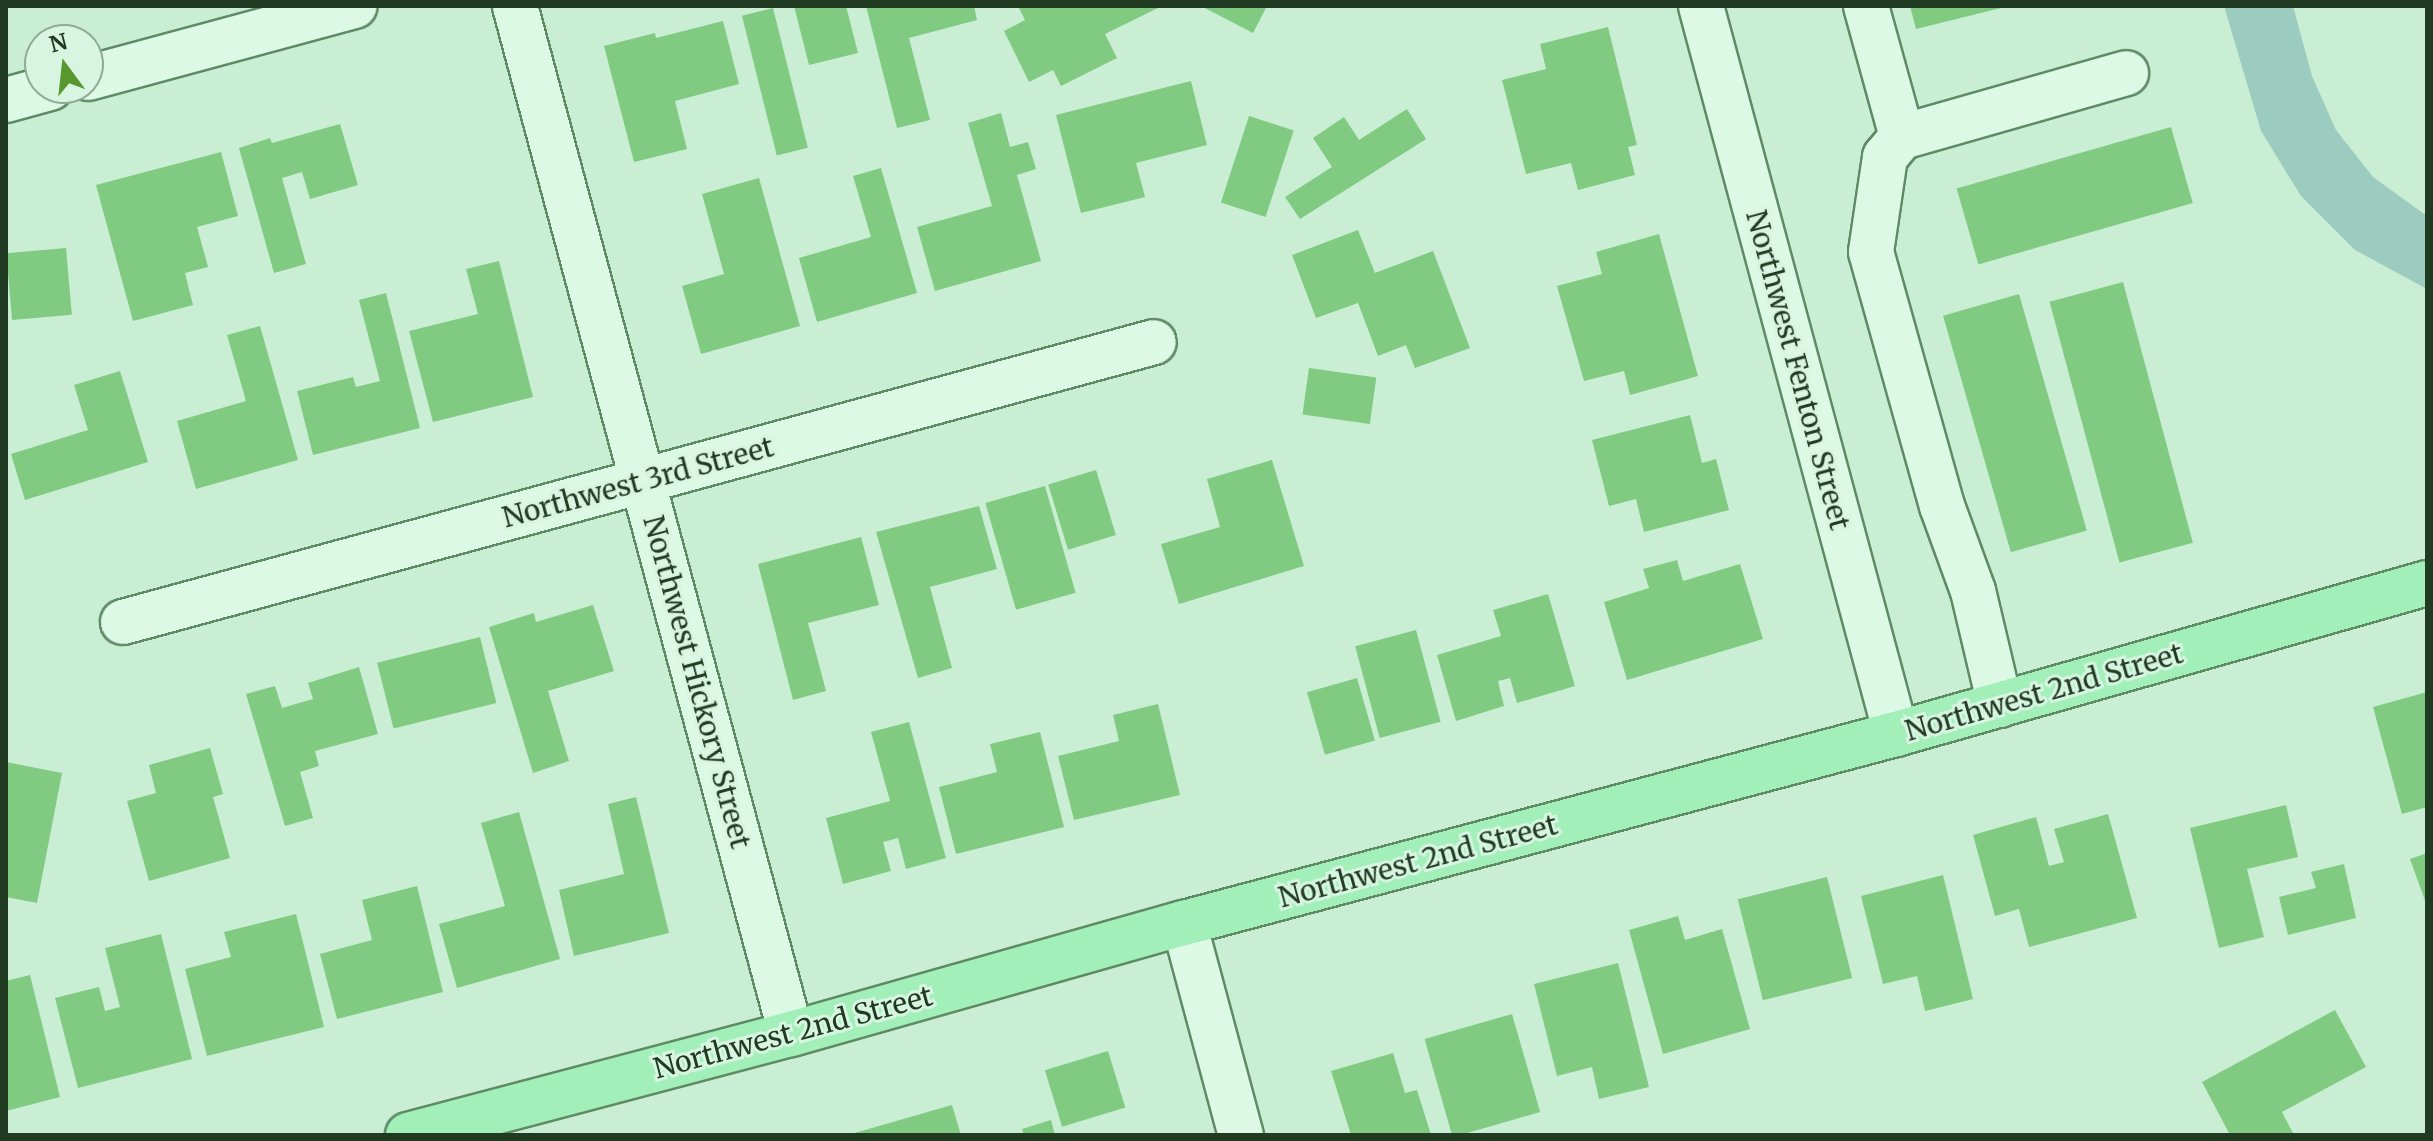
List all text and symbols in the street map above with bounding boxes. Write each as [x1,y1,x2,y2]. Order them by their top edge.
north arrow [24,24,104,104]
text: N [46,27,70,59]
street label: Northwest Fenton Street [1739,207,1857,533]
street label: Northwest 3rd Street [499,430,777,534]
street label: Northwest Hickory Street [636,512,758,852]
street label: Northwest 2nd Street [1901,636,2187,748]
street label: Northwest 2nd Street [1275,808,1561,914]
street label: Northwest 2nd Street [650,979,936,1085]

